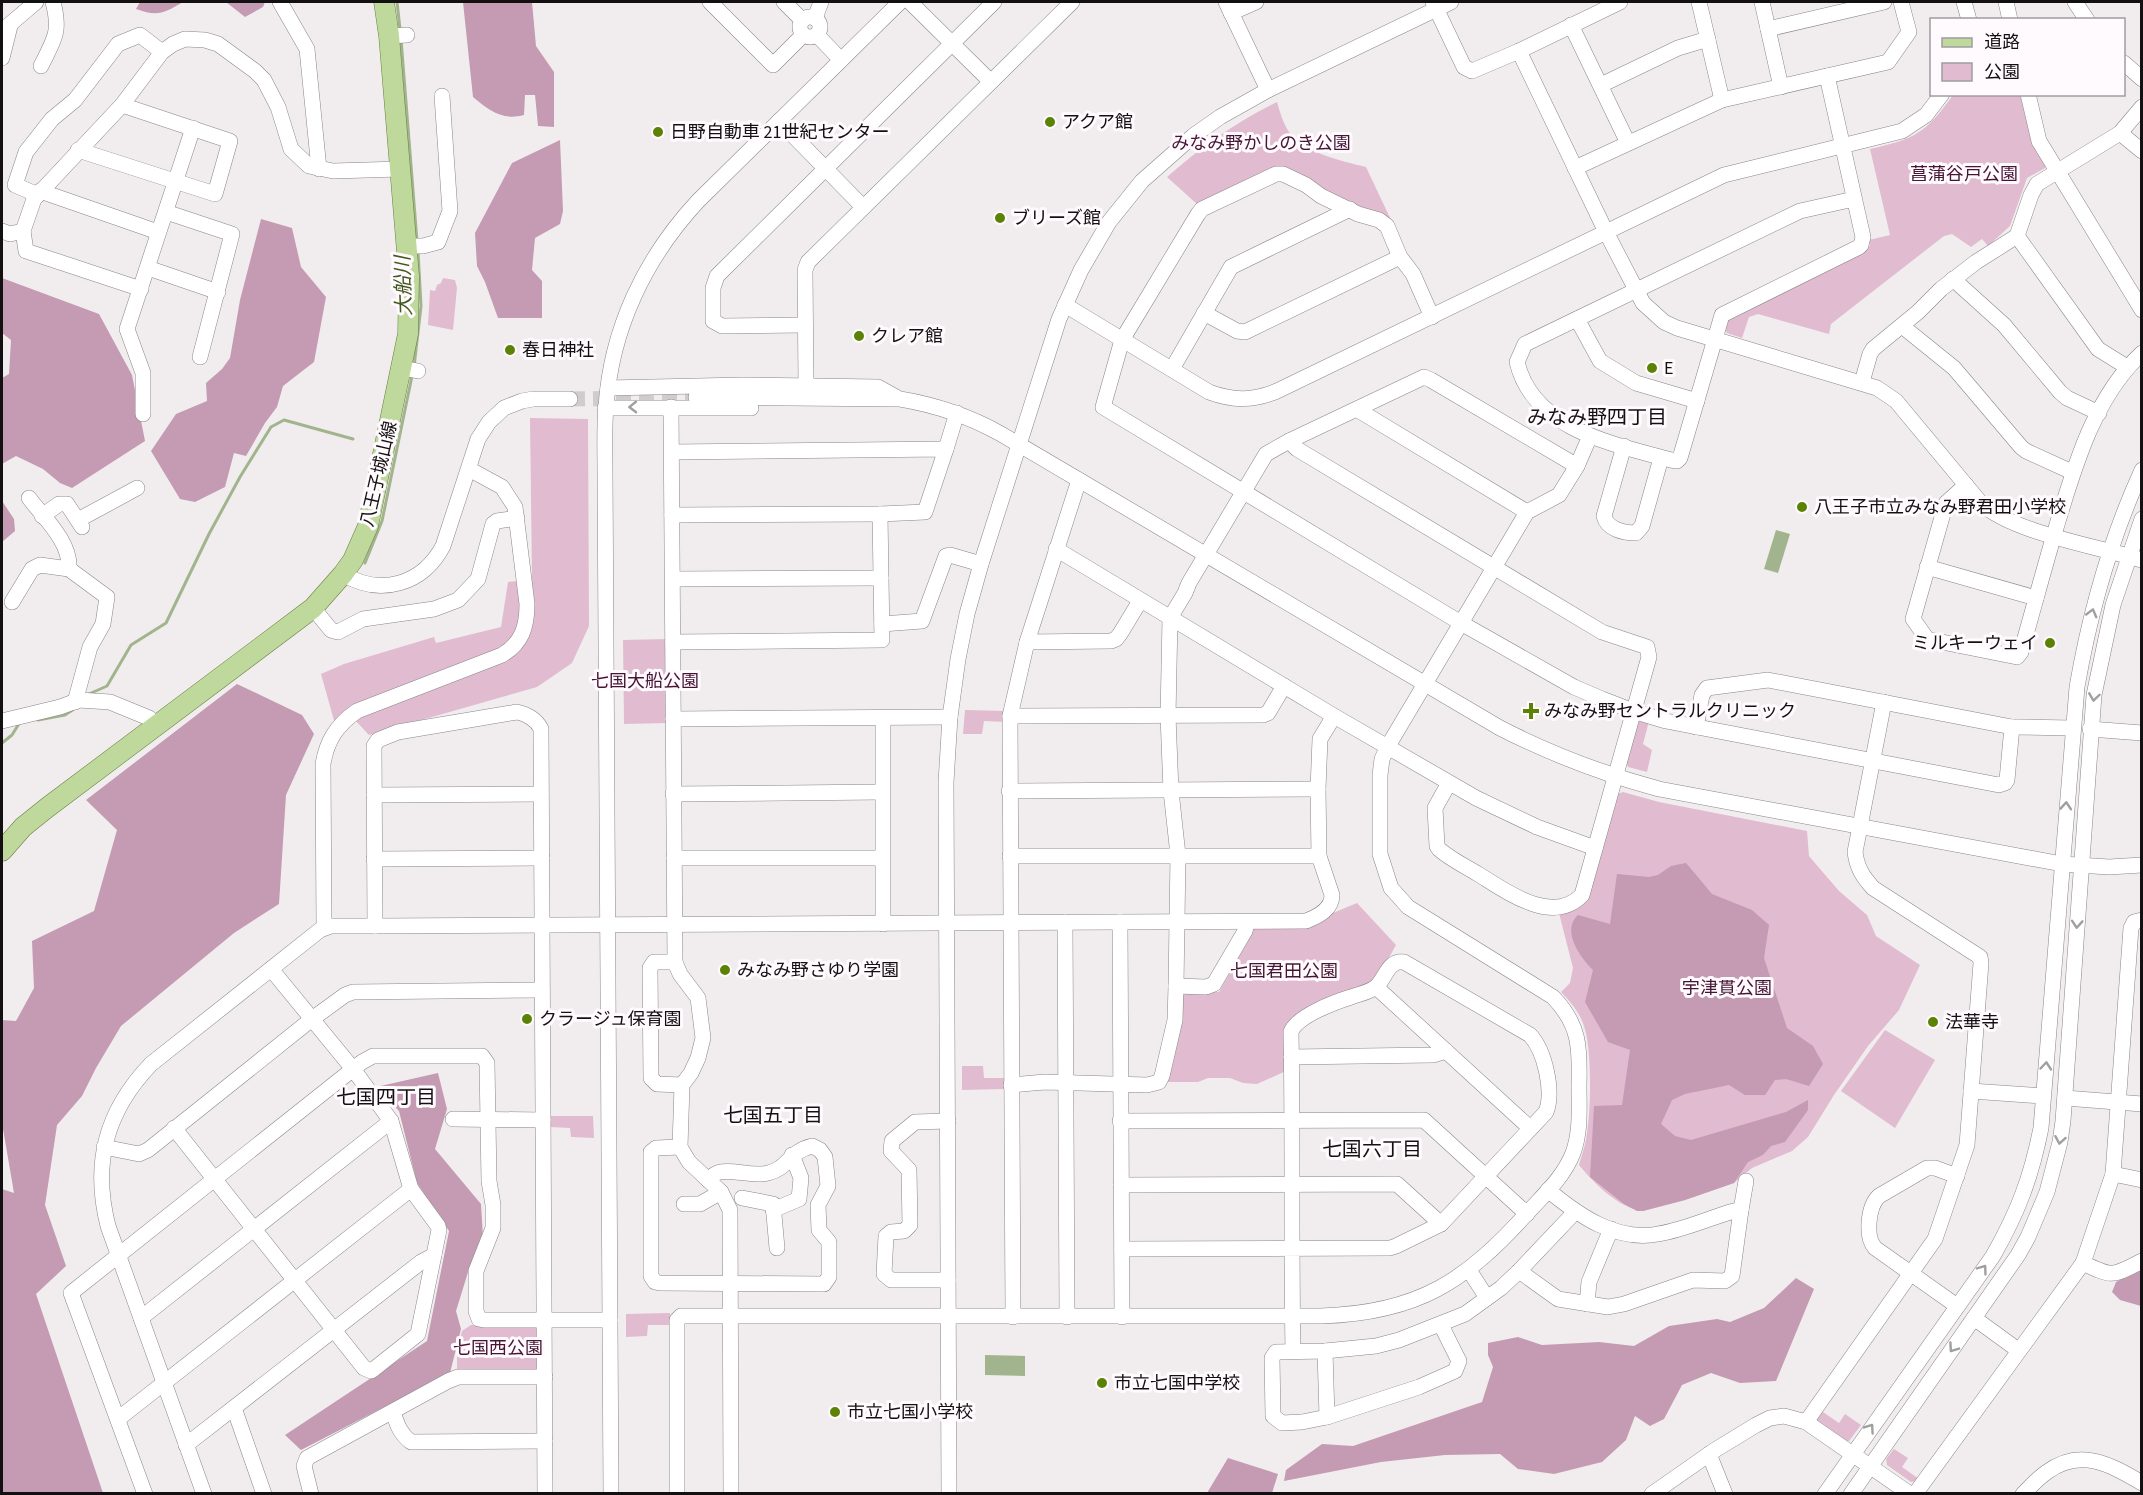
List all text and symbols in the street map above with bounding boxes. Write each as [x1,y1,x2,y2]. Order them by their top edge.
legend [1930,18,2125,96]
text: 道路 [1984,30,2020,55]
text: 公園 [1984,60,2020,85]
place label: アクア館 [1062,110,1133,135]
marker: アクア館 [1043,115,1057,129]
place label: 日野自動車 21世紀センター [670,120,890,145]
marker: 日野自動車 21世紀センター [651,125,665,139]
park label: みなみ野かしのき公園 [1171,131,1351,156]
park label: 菖蒲谷戸公園 [1910,162,2018,187]
place label: ブリーズ館 [1012,206,1101,231]
marker: ブリーズ館 [993,211,1007,225]
water label: 大船川 [389,254,419,316]
place label: クレア館 [871,324,943,349]
marker: クレア館 [852,329,866,343]
place label: 春日神社 [522,338,594,363]
marker: 春日神社 [503,343,517,357]
place label: E [1664,356,1674,381]
marker: E [1645,361,1659,375]
one-way arrow [628,401,637,413]
district label: みなみ野四丁目 [1527,404,1667,432]
street label: 八王子城山線 [355,419,403,529]
place label: 八王子市立みなみ野君田小学校 [1814,495,2066,520]
marker: 八王子市立みなみ野君田小学校 [1795,500,1809,514]
one-way arrow [2084,608,2097,618]
place label: ミルキーウェイ [1912,631,2038,656]
marker: ミルキーウェイ [2043,636,2057,650]
park label: 七国大船公園 [591,669,699,694]
one-way arrow [2089,692,2101,701]
place label: みなみ野セントラルクリニック [1544,699,1796,724]
marker: みなみ野セントラルクリニック [1522,702,1540,720]
one-way arrow [2060,801,2073,810]
one-way arrow [2070,920,2083,929]
place label: みなみ野さゆり学園 [737,958,899,983]
park label: 七国君田公園 [1230,959,1338,984]
marker: みなみ野さゆり学園 [718,963,732,977]
park label: 宇津貫公園 [1682,976,1772,1001]
place label: クラージュ保育園 [539,1007,681,1032]
place label: 法華寺 [1945,1010,1999,1035]
marker: クラージュ保育園 [520,1012,534,1026]
marker: 法華寺 [1926,1015,1940,1029]
one-way arrow [2039,1062,2052,1071]
district label: 七国四丁目 [336,1084,436,1112]
district label: 七国五丁目 [723,1102,823,1130]
one-way arrow [2054,1134,2067,1144]
district label: 七国六丁目 [1322,1136,1422,1164]
one-way arrow [1976,1265,1987,1276]
park label: 七国西公園 [453,1336,543,1361]
one-way arrow [1949,1341,1960,1352]
place label: 市立七国中学校 [1114,1371,1240,1396]
marker: 市立七国中学校 [1095,1376,1109,1390]
place label: 市立七国小学校 [847,1400,973,1425]
marker: 市立七国小学校 [828,1405,842,1419]
one-way arrow [1863,1424,1874,1435]

